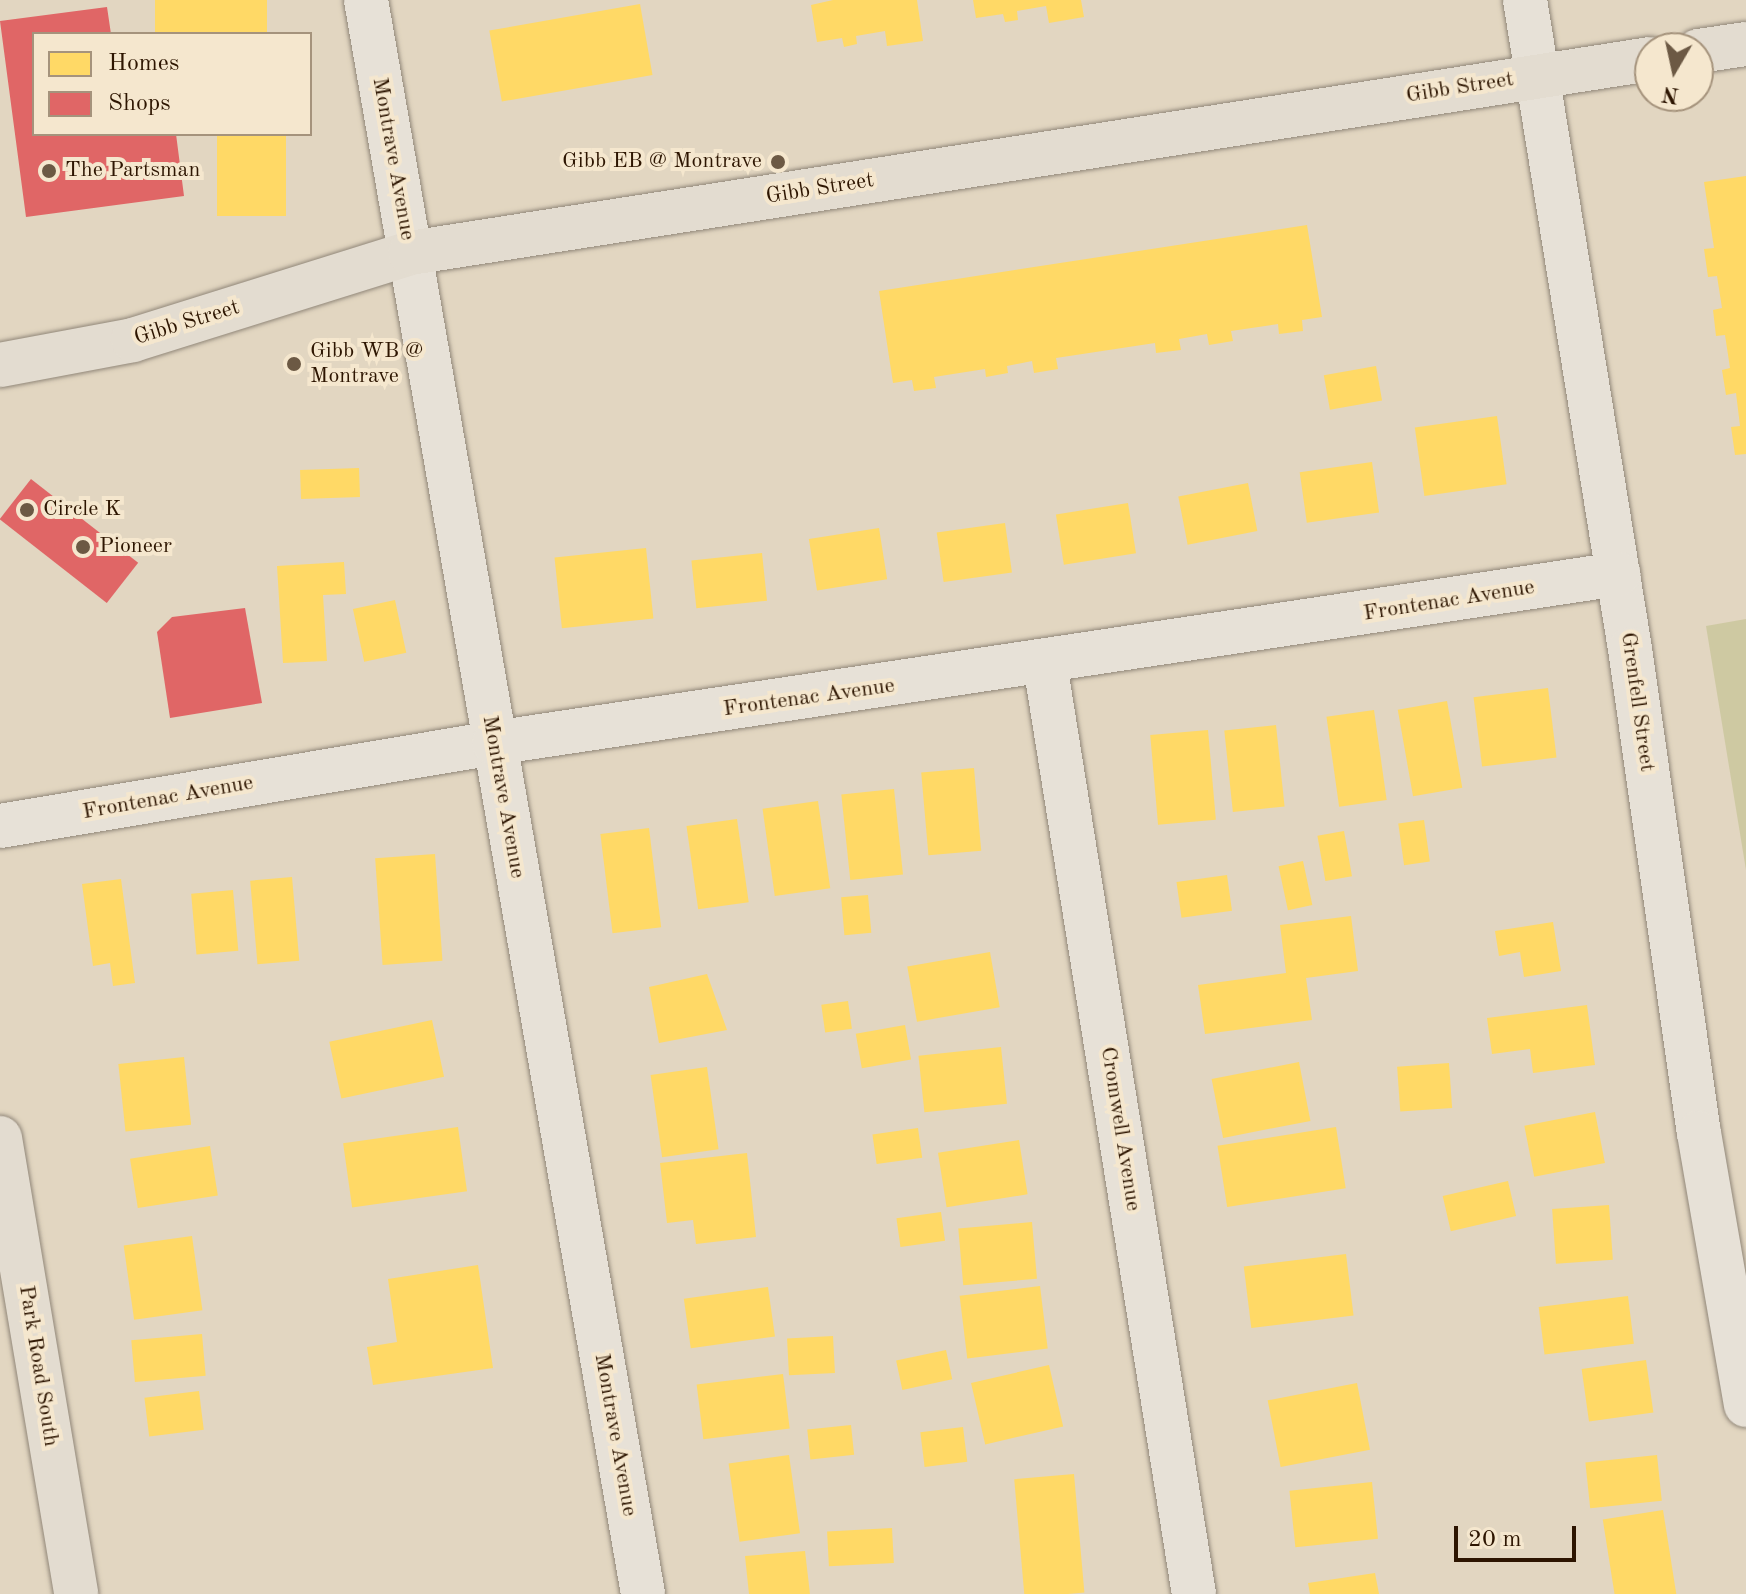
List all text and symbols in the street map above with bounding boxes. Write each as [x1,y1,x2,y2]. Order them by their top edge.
legend [32,32,312,136]
north arrow [1634,32,1714,112]
text: Homes [108,52,179,76]
street label: Gibb Street [1404,66,1516,110]
street label: Montrave Avenue [366,76,420,242]
text: N [1661,82,1681,106]
text: Shops [108,92,171,116]
place label: Gibb EB @ Montrave [562,149,762,175]
marker: Gibb EB @ Montrave [769,153,787,171]
place label: The Partsman [65,158,200,184]
marker: The Partsman [40,162,58,180]
street label: Gibb Street [764,167,876,211]
street label: Gibb Street [131,294,243,352]
place label: Gibb WB @ Montrave [310,338,423,390]
marker: Gibb WB @ Montrave [285,355,303,373]
place label: Circle K [43,497,121,523]
marker: Circle K [18,501,36,519]
place label: Pioneer [99,534,172,560]
marker: Pioneer [74,538,92,556]
street label: Frontenac Avenue [1362,574,1536,628]
street label: Grenfell Street [1614,631,1660,773]
street label: Frontenac Avenue [722,673,896,723]
street label: Montrave Avenue [476,714,530,880]
street label: Frontenac Avenue [81,770,255,826]
street label: Cromwell Avenue [1094,1045,1146,1213]
street label: Park Road South [12,1284,64,1448]
street label: Montrave Avenue [588,1352,642,1518]
scale bar [1458,1510,1580,1560]
text: 20 m [1468,1528,1522,1552]

